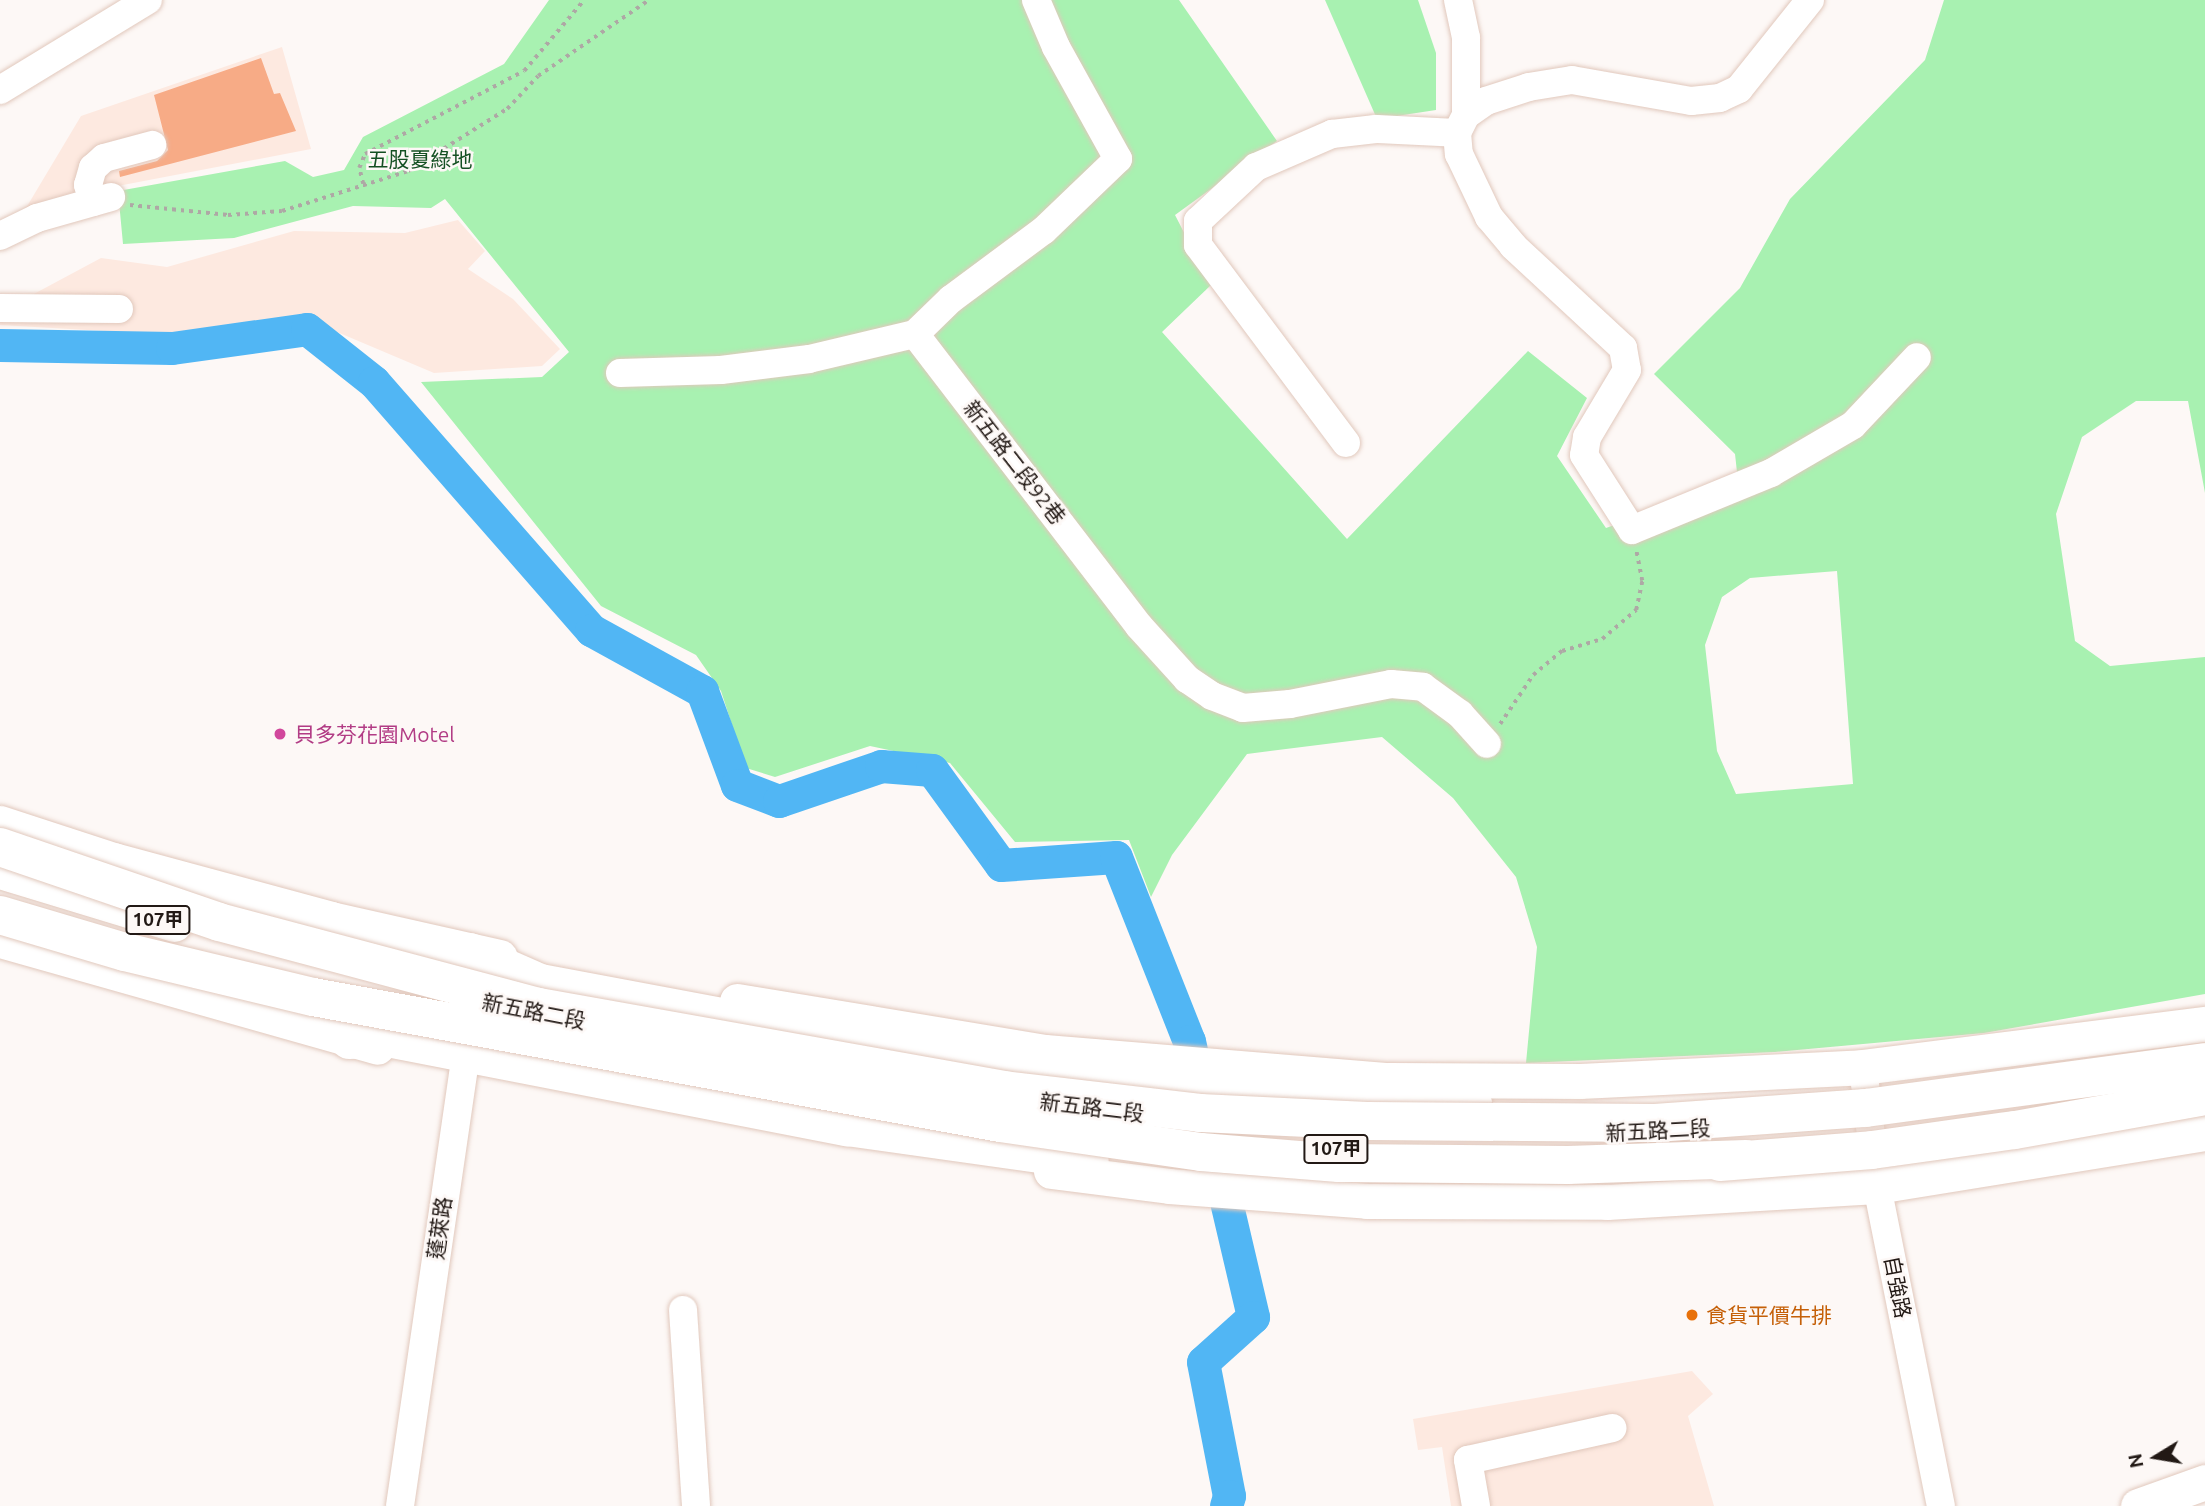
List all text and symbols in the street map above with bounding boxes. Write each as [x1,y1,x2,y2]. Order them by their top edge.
park label: 五股夏綠地 [368,146,472,172]
street label: 新五路二段92巷 [959,395,1071,529]
place label: 貝多芬花園Motel [294,721,455,747]
marker: 貝多芬花園Motel [272,726,288,742]
road number: 107甲 [125,904,191,936]
street label: 新五路二段 [480,989,588,1033]
street label: 新五路二段 [1038,1088,1146,1126]
street label: 新五路二段 [1605,1115,1711,1145]
road number: 107甲 [1303,1134,1369,1164]
street label: 蓬萊路 [422,1195,456,1261]
street label: 自強路 [1880,1254,1916,1320]
place label: 食貨平價牛排 [1706,1302,1832,1328]
marker: 食貨平價牛排 [1684,1307,1700,1323]
north arrow [2121,1422,2191,1492]
text: N [2123,1452,2148,1470]

